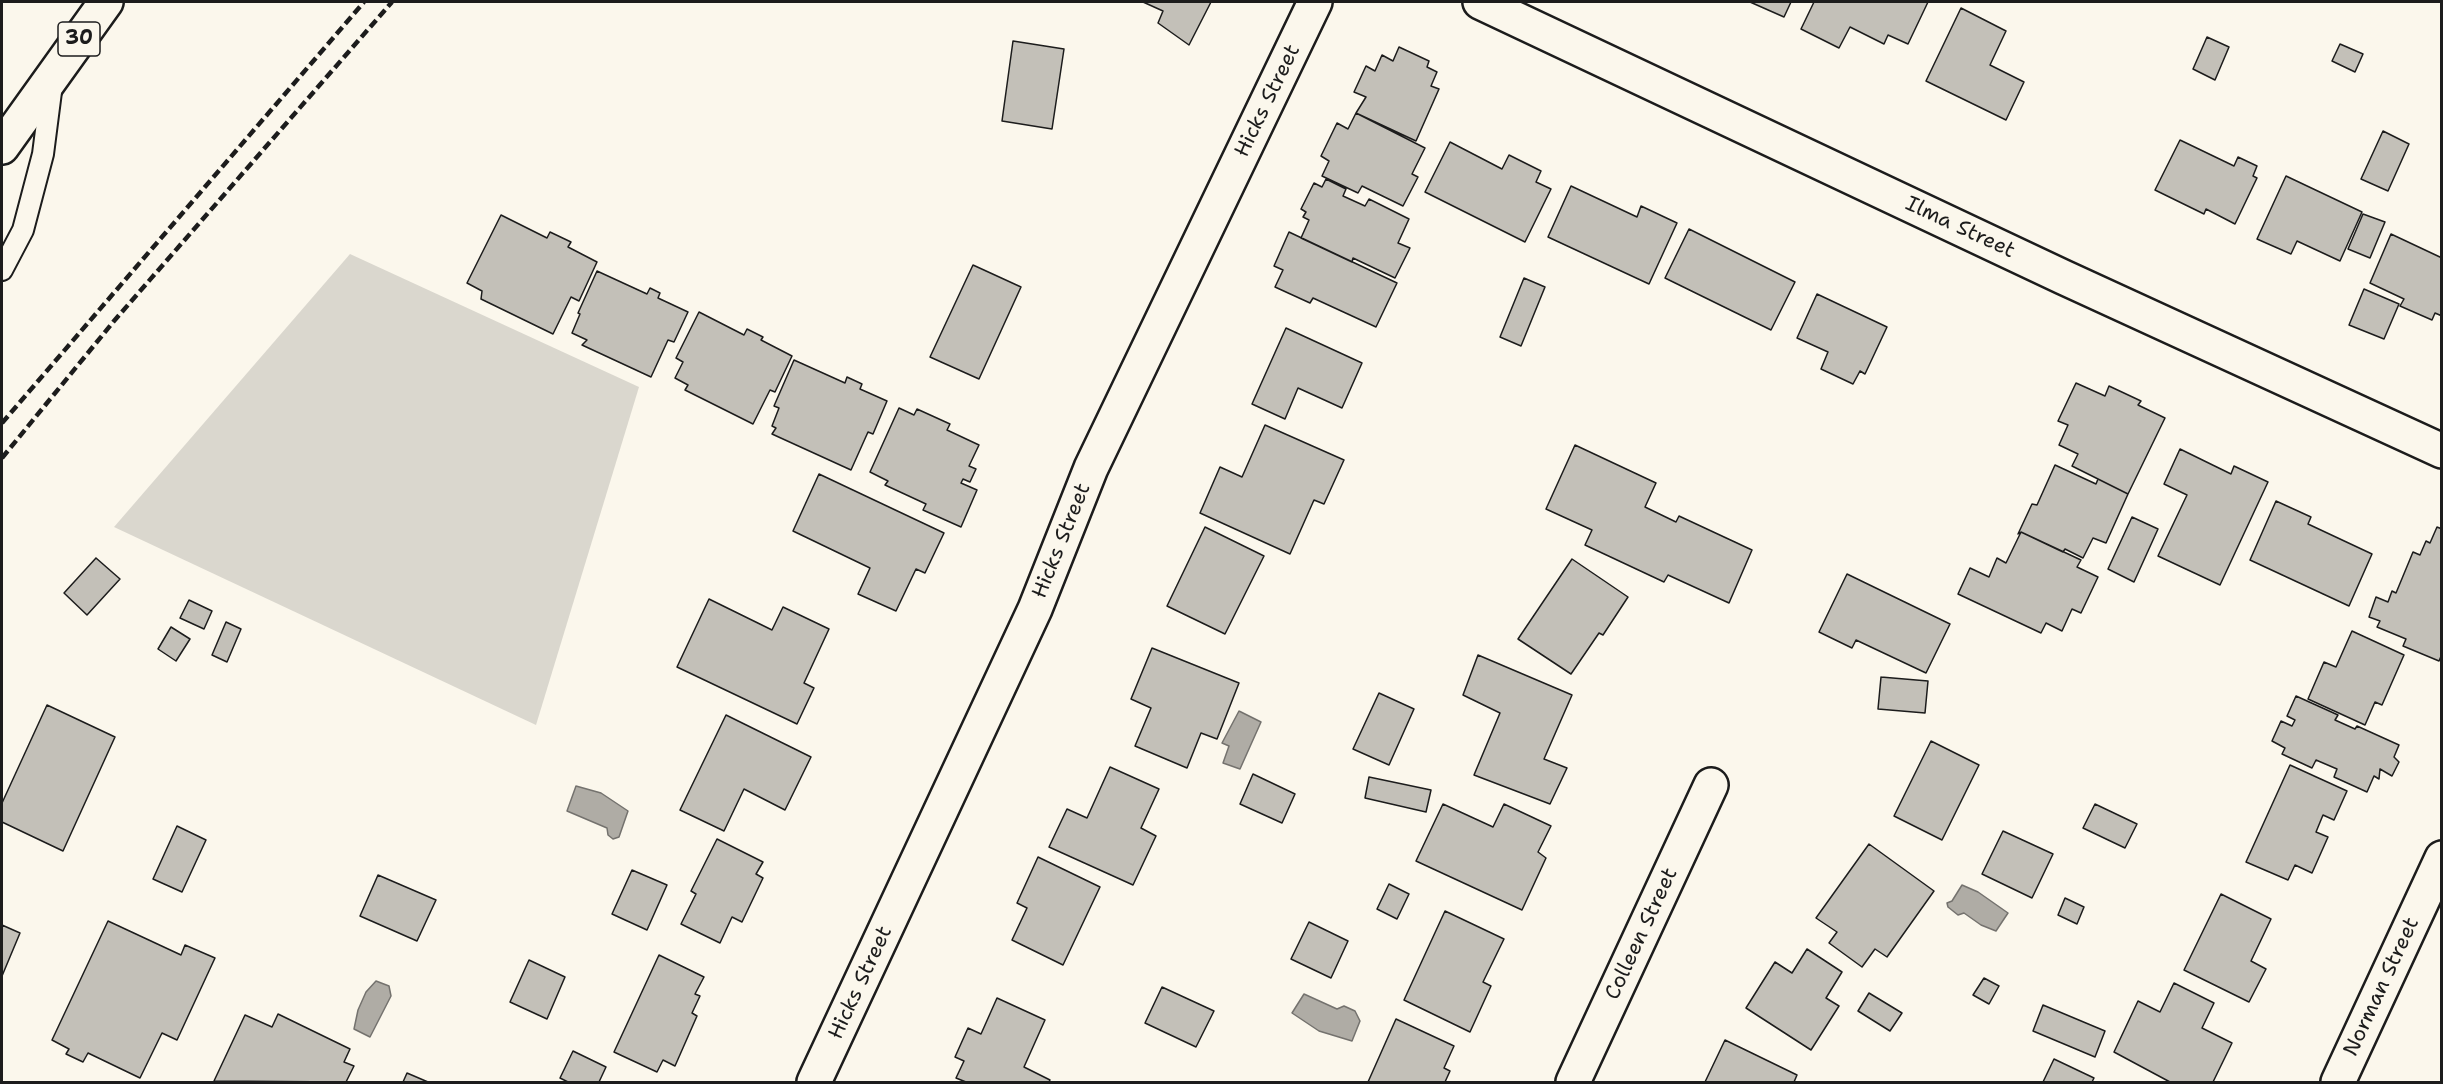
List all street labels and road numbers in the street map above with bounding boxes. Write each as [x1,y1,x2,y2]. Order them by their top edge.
road number: 30 [58,22,100,56]
street label: Hicks Street [1230,41,1306,161]
street label: Ilma Street [1901,192,2019,264]
street label: Hicks Street [1027,480,1097,602]
street label: Colleen Street [1600,864,1684,1004]
street label: Norman Street [2339,914,2425,1060]
street label: Hicks Street [824,922,898,1044]

